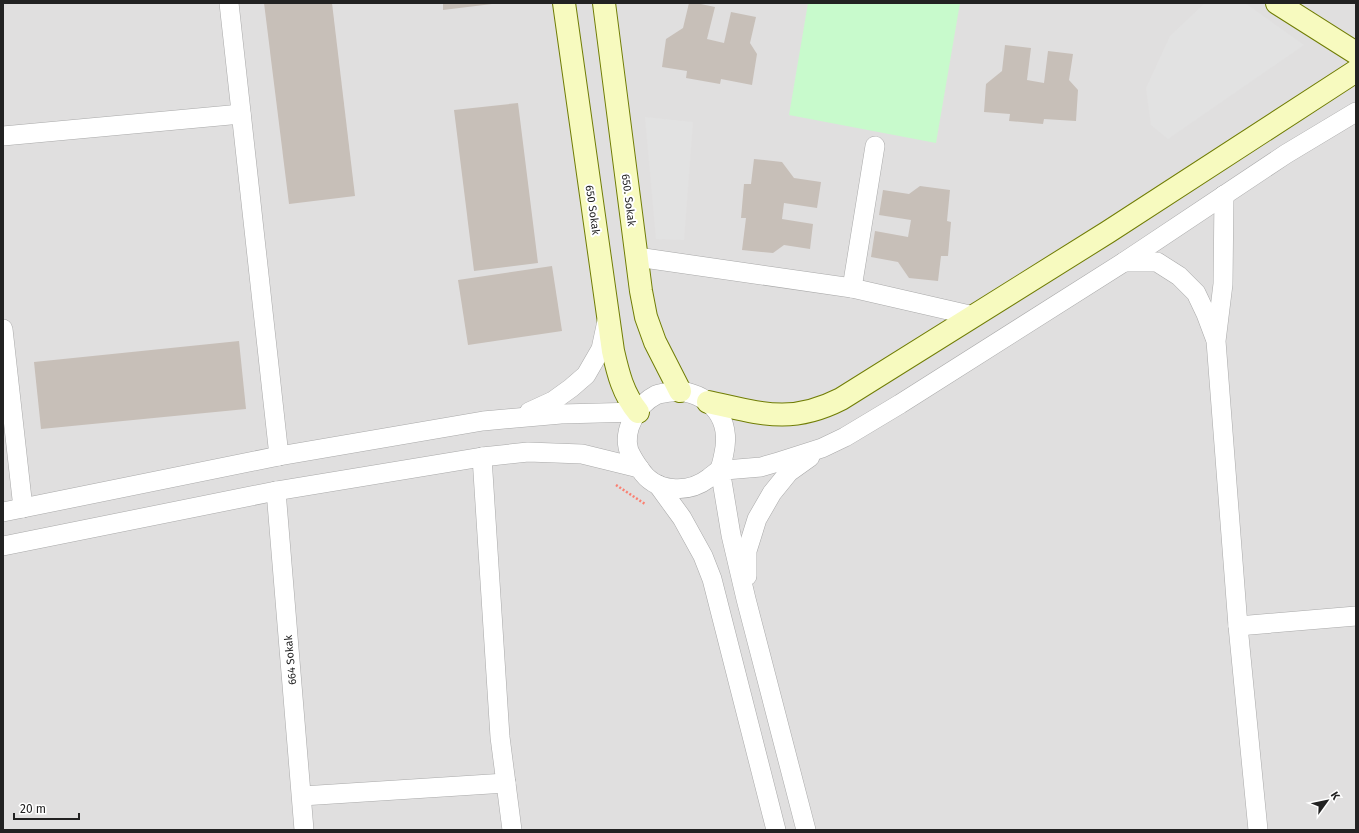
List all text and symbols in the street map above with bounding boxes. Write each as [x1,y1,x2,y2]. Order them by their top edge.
street label: 650. Sokak [619,173,638,227]
street label: 650 Sokak [583,184,602,236]
street label: 664 Sokak [282,634,299,685]
north arrow [1307,781,1347,821]
text: K [1328,789,1343,803]
scale bar [14,795,79,821]
text: 20 m [20,802,46,816]

